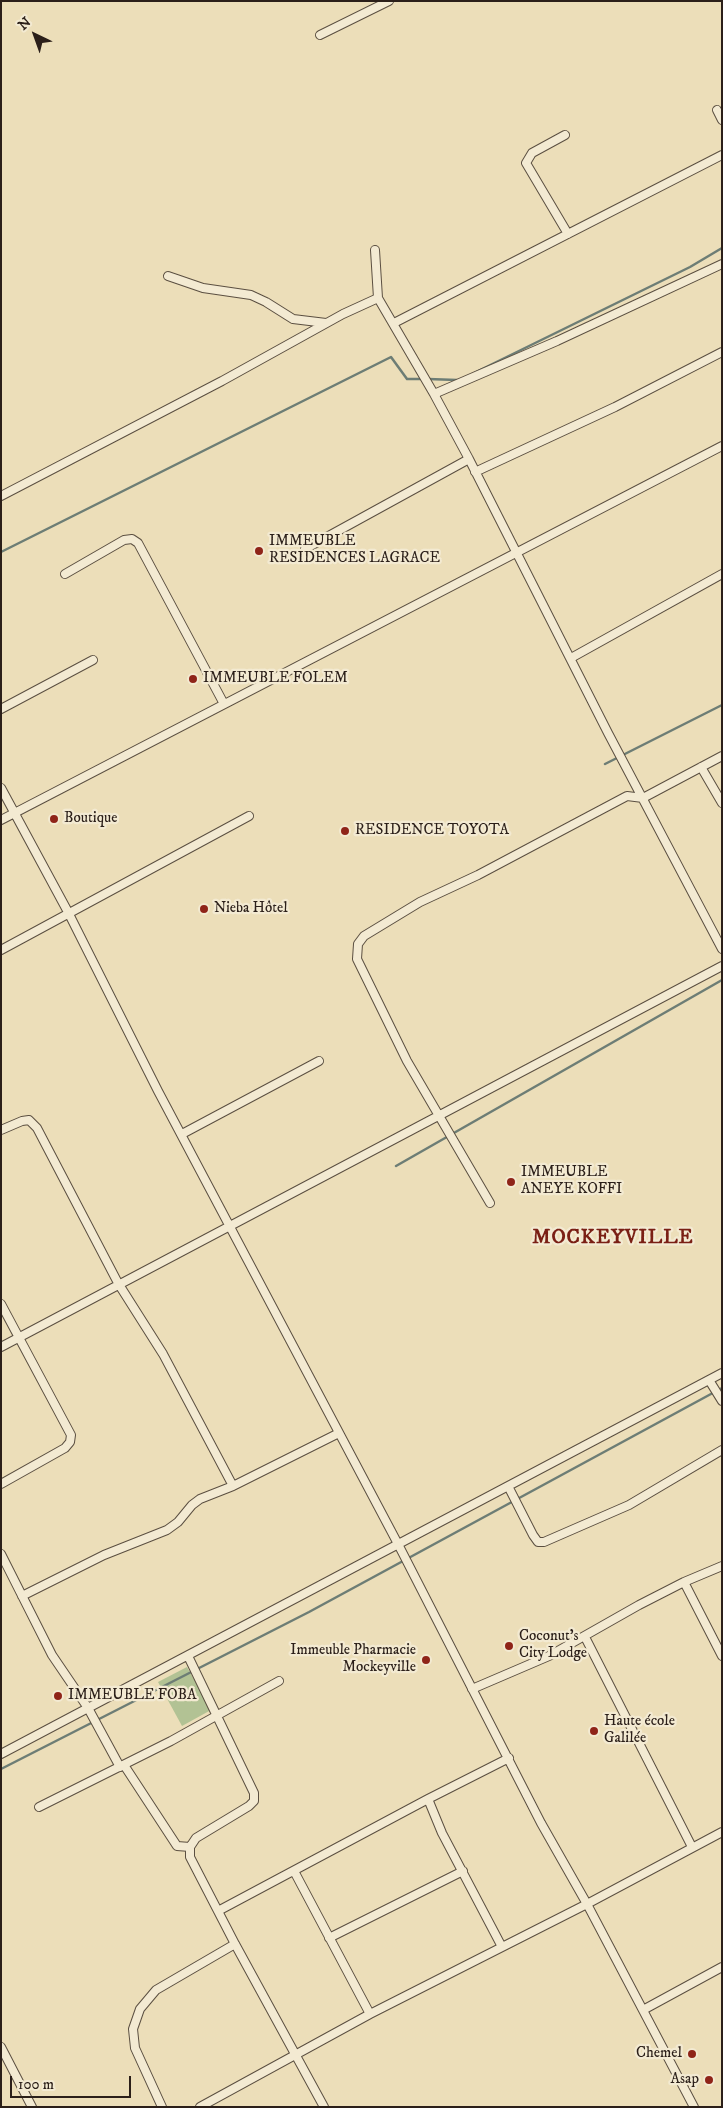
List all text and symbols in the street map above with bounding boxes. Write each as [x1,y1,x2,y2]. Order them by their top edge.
north arrow [10,10,60,60]
text: N [15,13,35,34]
place label: IMMEUBLE RESIDENCES LAGRACE [269,533,440,568]
marker: IMMEUBLE RESIDENCES LAGRACE [253,545,265,557]
place label: IMMEUBLE FOLEM [203,670,348,688]
marker: IMMEUBLE FOLEM [187,673,199,685]
place label: Boutique [64,810,118,828]
marker: Boutique [48,813,60,825]
place label: RESIDENCE TOYOTA [355,822,509,840]
marker: RESIDENCE TOYOTA [339,825,351,837]
place label: Nieba Hôtel [214,900,288,918]
marker: Nieba Hôtel [198,903,210,915]
place label: IMMEUBLE ANEYE KOFFI [521,1164,622,1199]
marker: IMMEUBLE ANEYE KOFFI [505,1176,517,1188]
district label: MOCKEYVILLE [531,1227,695,1251]
place label: Coconut’s City Lodge [519,1628,587,1663]
marker: Coconut’s City Lodge [503,1640,515,1652]
place label: Immeuble Pharmacie Mockeyville [290,1642,416,1677]
marker: Immeuble Pharmacie Mockeyville [420,1654,432,1666]
place label: IMMEUBLE FOBA [68,1687,197,1705]
marker: IMMEUBLE FOBA [52,1690,64,1702]
place label: Haute école Galilée [604,1713,675,1748]
marker: Haute école Galilée [588,1725,600,1737]
place label: Chemel [636,2045,682,2063]
marker: Chemel [686,2048,698,2060]
scale bar [12,2066,134,2098]
place label: Asap [671,2071,699,2089]
marker: Asap [703,2074,715,2086]
text: 100 m [18,2075,54,2094]

